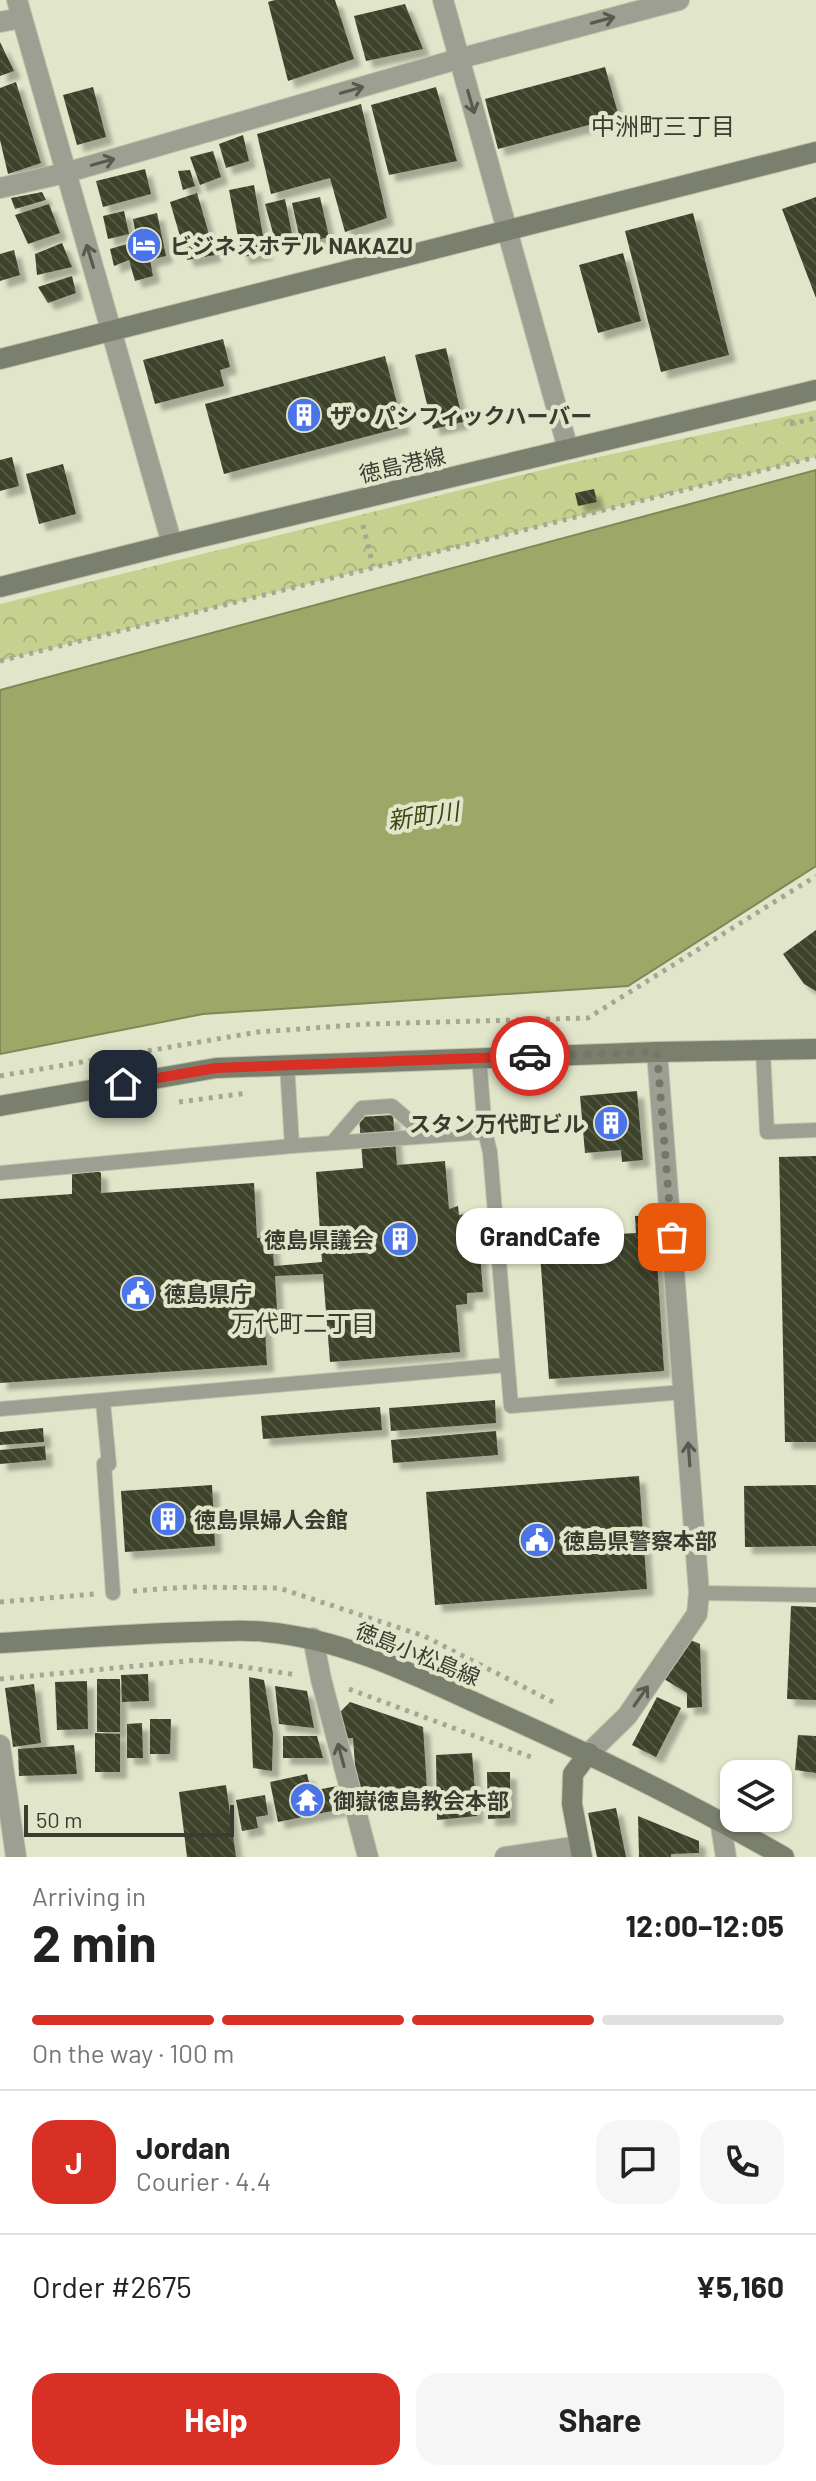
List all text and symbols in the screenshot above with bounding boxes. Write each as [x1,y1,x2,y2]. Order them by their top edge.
one-way arrow [590,12,616,27]
one-way arrow [339,82,365,97]
one-way arrow [464,89,479,115]
district label: 中洲町三丁目 [591,111,735,140]
one-way arrow [89,154,115,169]
hotel icon: ビジネスホテル NAKAZU [125,226,163,264]
place label: ビジネスホテル NAKAZU [170,232,413,258]
one-way arrow [82,243,97,269]
building icon: ザ・パシフィックハーバー [285,396,323,434]
place label: ザ・パシフィックハーバー [330,402,592,428]
street label: 徳島港線 [356,441,448,487]
water label: 新町川 [385,795,464,834]
courier [490,1016,570,1096]
icon: car [508,1034,552,1078]
pin [89,1050,157,1118]
icon: home [101,1062,145,1106]
building icon: スタン万代町ビル [592,1104,630,1142]
place label: スタン万代町ビル [409,1110,585,1136]
pin [638,1203,706,1271]
callout: GrandCafe [456,1209,624,1265]
icon: bag [650,1215,694,1259]
building icon: 徳島県議会 [381,1220,419,1258]
text: GrandCafe [480,1220,600,1251]
place label: 徳島県議会 [264,1226,374,1252]
public building icon: 徳島県庁 [119,1274,157,1312]
place label: 徳島県庁 [164,1280,252,1306]
district label: 万代町二丁目 [231,1308,375,1337]
one-way arrow [681,1441,696,1468]
building icon: 徳島県婦人会館 [149,1500,187,1538]
place label: 徳島県婦人会館 [194,1506,348,1532]
public building icon: 徳島県警察本部 [518,1521,556,1559]
place label: 徳島県警察本部 [563,1527,717,1553]
street label: 徳島小松島線 [352,1616,484,1690]
one-way arrow [633,1685,649,1707]
one-way arrow [333,1742,348,1768]
map controls [720,1760,792,1832]
button: layers [720,1760,792,1832]
temple icon: 御嶽徳島教会本部 [288,1781,326,1819]
place label: 御嶽徳島教会本部 [333,1787,509,1813]
scale bar [24,1801,234,1837]
text: 50 m [36,1806,82,1832]
text: Arriving in [32,1880,146,1911]
text: 12:00–12:05 [626,1907,784,1943]
text: 2 min [32,1910,157,1972]
text: On the way · 100 m [32,2037,234,2068]
button: chat [596,2120,680,2204]
button: phone [700,2120,784,2204]
text: Jordan [136,2129,231,2165]
text: J [65,2144,83,2180]
text: Courier · 4.4 [136,2165,271,2196]
text: Order #2675 [32,2268,192,2304]
text: ¥5,160 [695,2268,784,2304]
button: Help [32,2373,400,2465]
button: Share [416,2373,784,2465]

